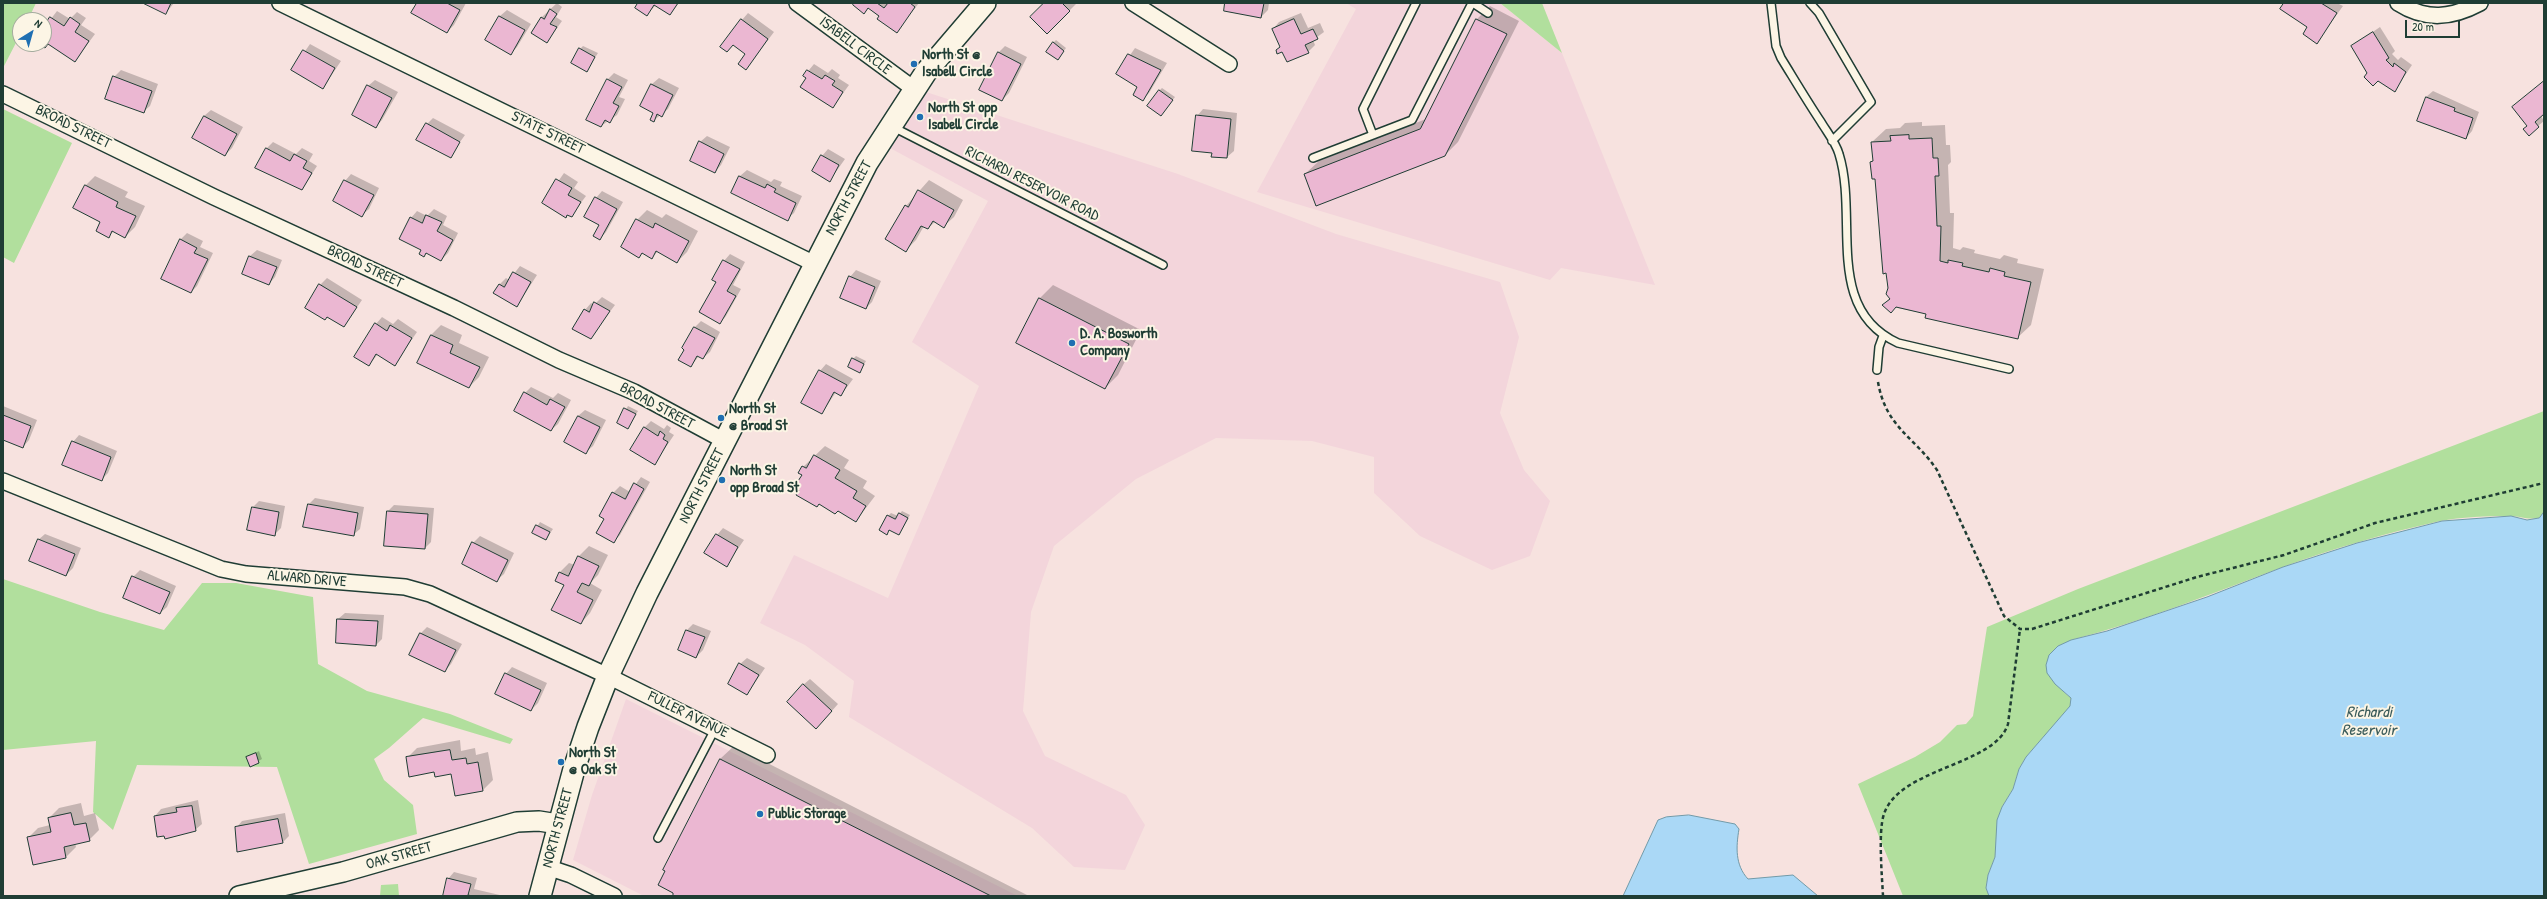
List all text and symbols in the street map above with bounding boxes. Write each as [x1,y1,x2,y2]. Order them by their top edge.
north arrow [12,12,52,52]
scale bar [2407,12,2462,38]
street label: ISABELL CIRCLE [815,13,895,79]
text: N [32,16,45,31]
text: 20 m [2412,18,2434,35]
place label: North St @ Isabell Circle [922,46,992,81]
marker: North St @ Isabell Circle [909,59,919,69]
place label: North St opp Isabell Circle [928,99,998,134]
street label: BROAD STREET [32,101,114,153]
street label: STATE STREET [508,108,588,158]
marker: North St opp Isabell Circle [915,112,925,122]
street label: RICHARDI RESERVOIR ROAD [962,142,1102,226]
street label: NORTH STREET [822,158,876,238]
street label: BROAD STREET [324,242,406,292]
place label: D. A. Bosworth Company [1080,325,1157,360]
marker: D. A. Bosworth Company [1067,338,1077,348]
street label: BROAD STREET [617,379,697,433]
place label: North St @ Broad St [729,400,787,435]
marker: North St @ Broad St [716,413,726,423]
street label: NORTH STREET [675,446,729,526]
place label: North St opp Broad St [730,462,799,497]
marker: North St opp Broad St [717,475,727,485]
street label: ALWARD DRIVE [267,567,347,591]
street label: FULLER AVENUE [645,688,731,742]
water label: Richardi Reservoir [2342,703,2396,741]
place label: North St @ Oak St [569,744,617,779]
marker: North St @ Oak St [556,757,566,767]
street label: NORTH STREET [539,786,577,870]
place label: Public Storage [768,805,846,823]
marker: Public Storage [755,809,765,819]
street label: OAK STREET [364,838,434,874]

